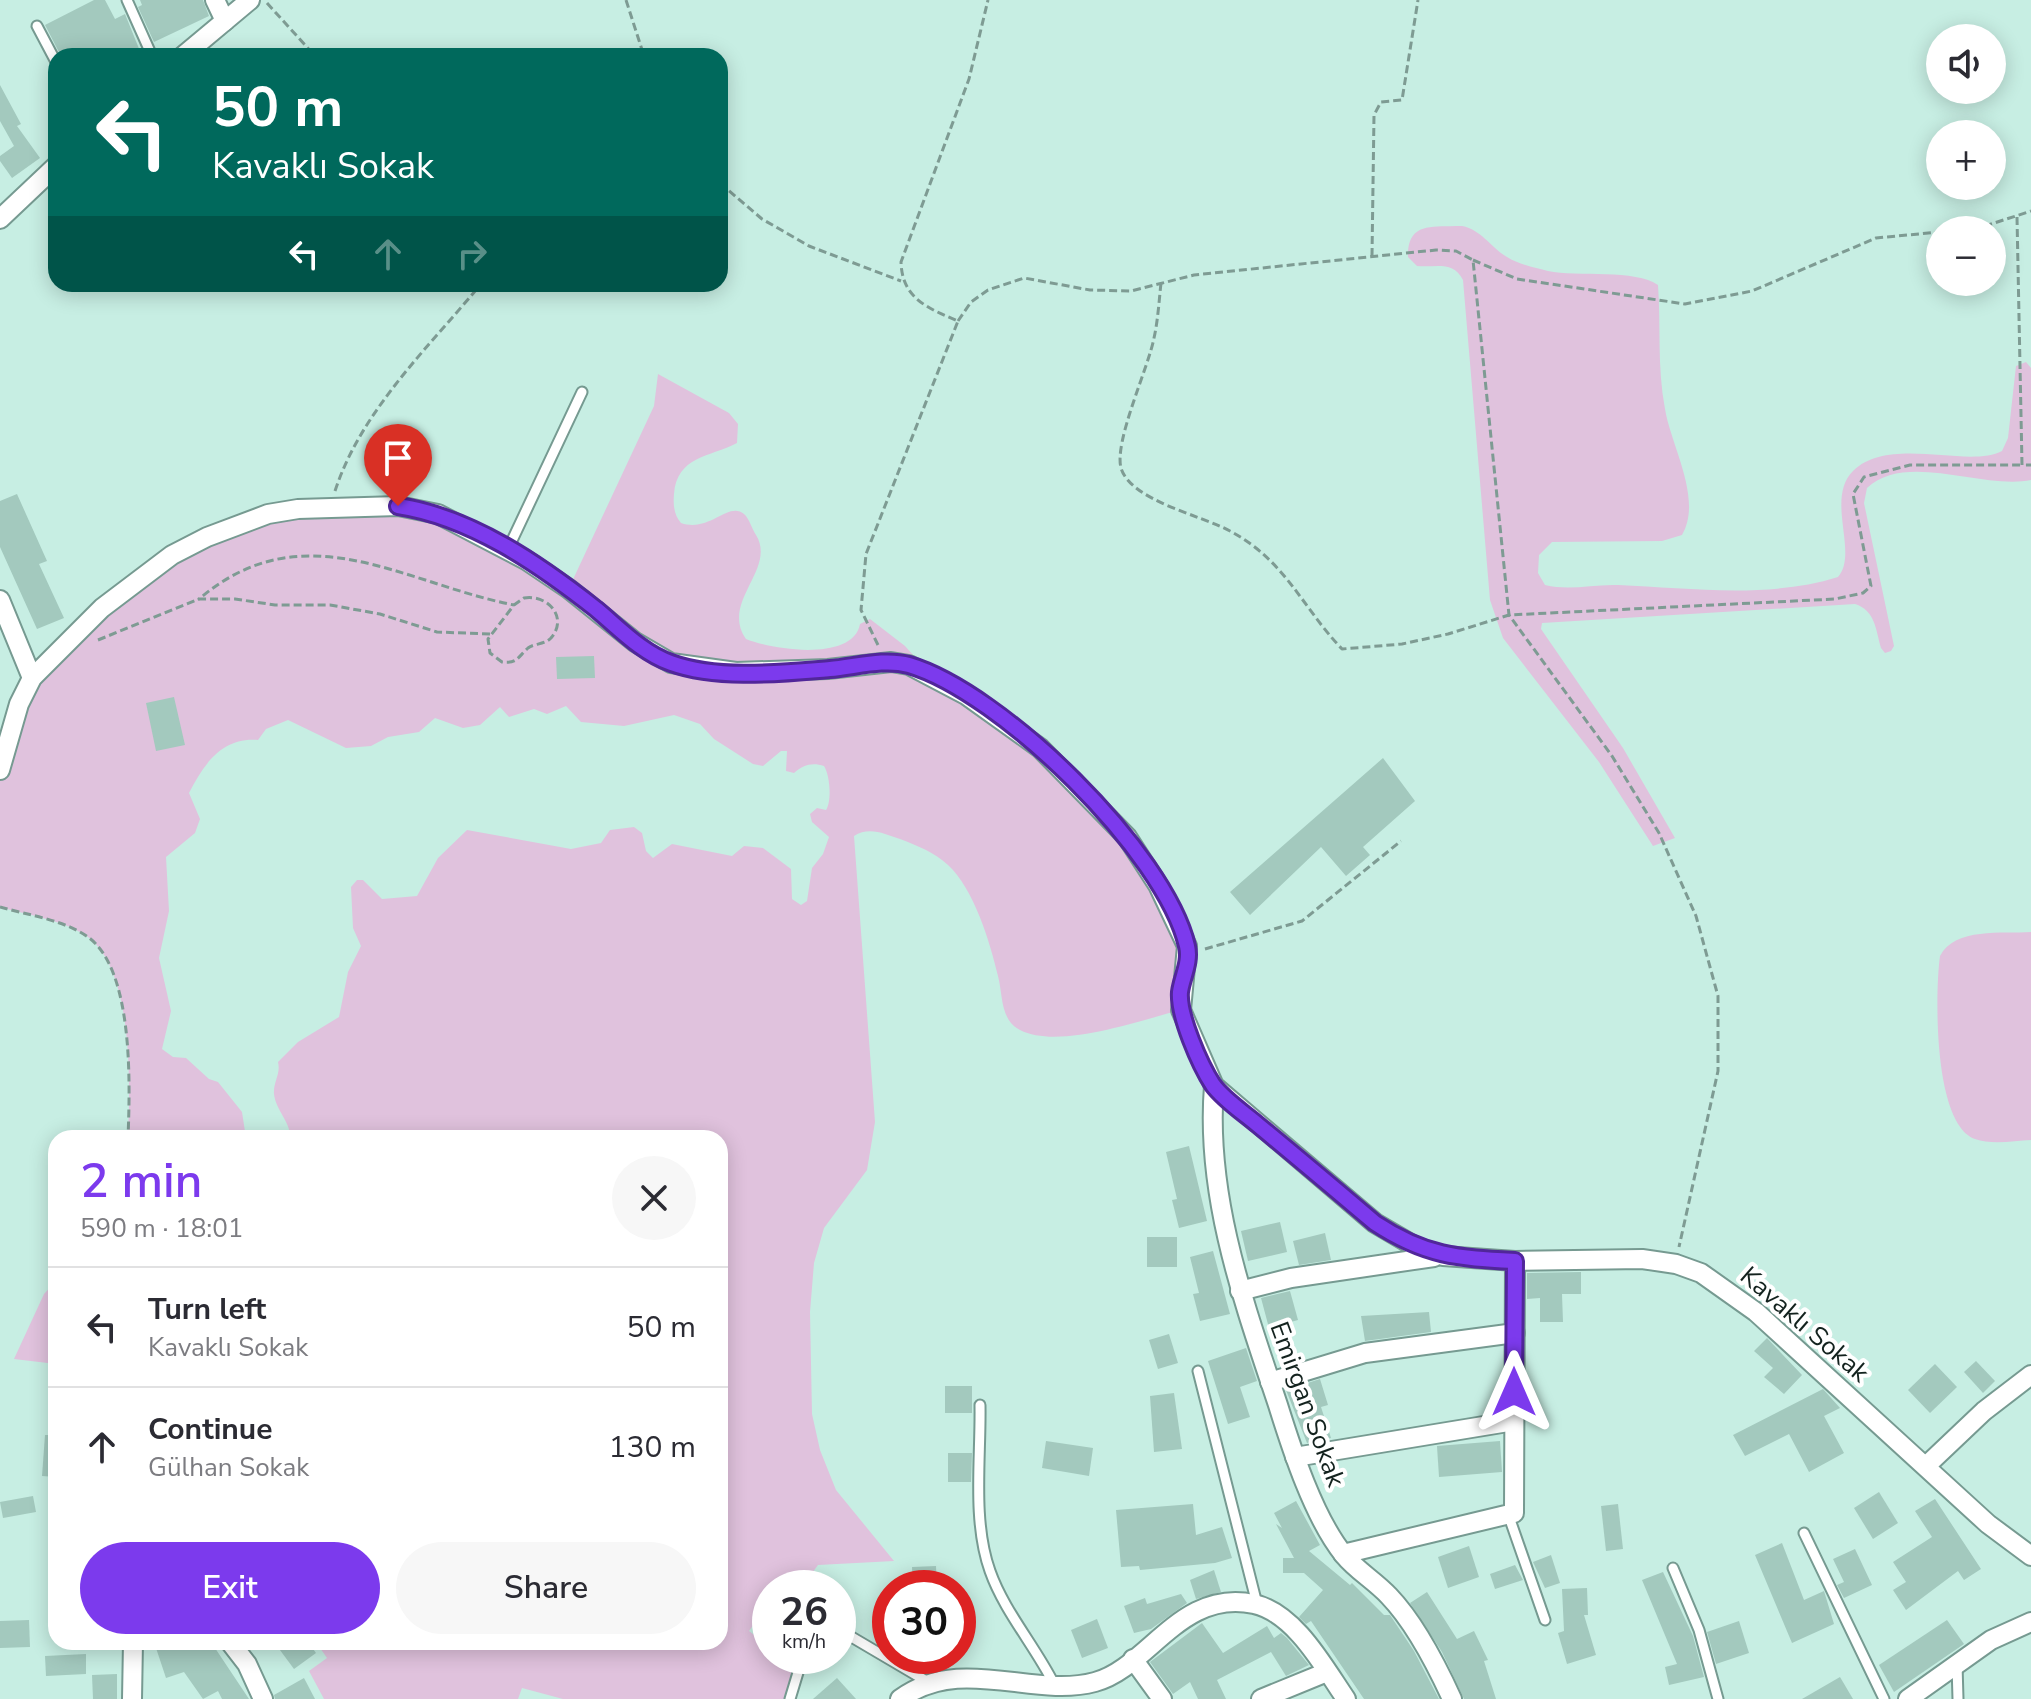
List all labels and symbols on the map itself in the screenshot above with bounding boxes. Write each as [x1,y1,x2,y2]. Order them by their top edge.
pin [364,424,432,506]
street label: Kavaklı Sokak [1733,1259,1877,1391]
street label: Emirgan Sokak [1261,1317,1354,1492]
position arrow [1472,1350,1556,1434]
speed limit sign: 30 [872,1570,976,1674]

